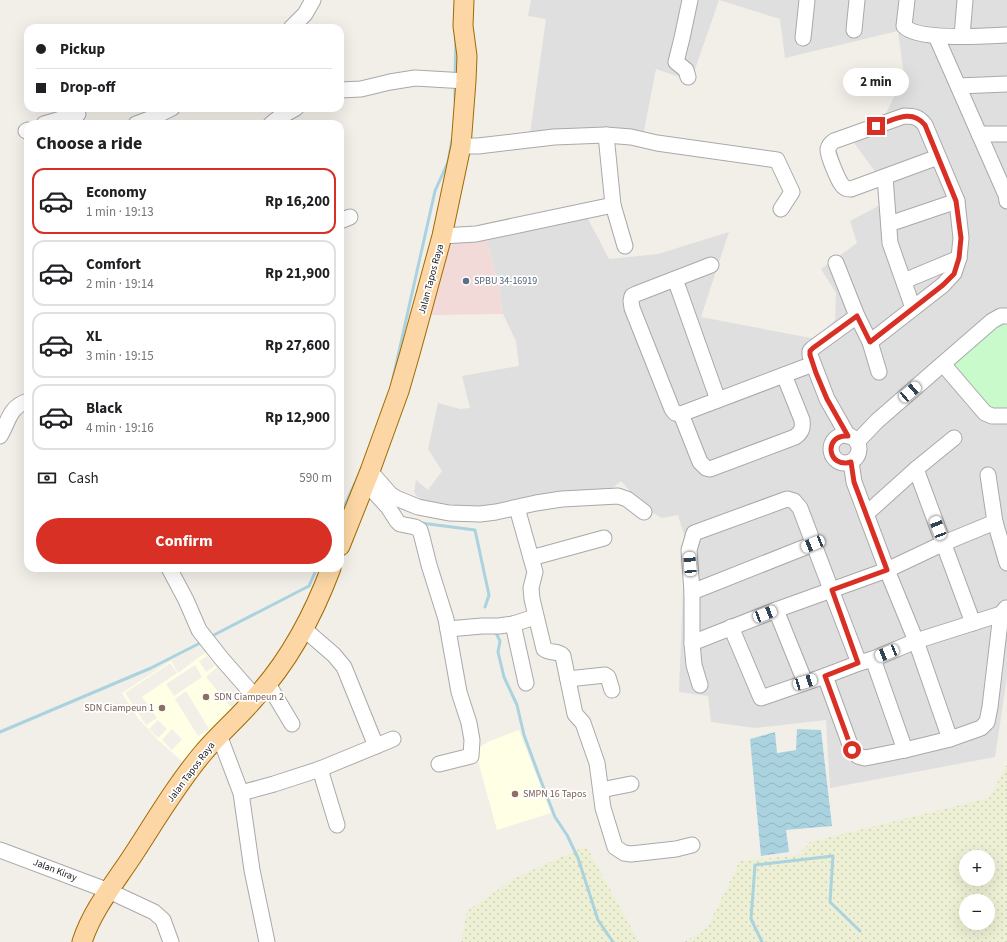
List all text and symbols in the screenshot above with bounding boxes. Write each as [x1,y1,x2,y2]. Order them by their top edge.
text: Pickup [60,39,105,60]
callout: 2 min [843,68,909,96]
text: 2 min [860,73,892,91]
text: Drop-off [60,77,115,98]
route end [867,117,885,135]
text: Choose a ride [36,131,142,156]
text: Economy [86,182,147,203]
icon: car [38,183,74,219]
text: Rp 16,200 [265,191,330,212]
text: 1 min · 19:13 [86,203,154,221]
street label: Jalan Tapos Raya [415,242,447,316]
text: Comfort [86,254,141,275]
icon: car [38,255,74,291]
text: Rp 21,900 [265,263,330,284]
place label: SPBU 34-16919 [474,274,537,288]
text: 2 min · 19:14 [86,275,154,293]
marker: SPBU 34-16919 [461,276,471,286]
text: XL [86,326,102,347]
icon: car [38,327,74,363]
text: Rp 27,600 [265,335,330,356]
text: 3 min · 19:15 [86,347,154,365]
car [897,380,923,404]
text: Black [86,398,123,419]
icon: car [38,399,74,435]
text: Rp 12,900 [265,407,330,428]
text: 4 min · 19:16 [86,419,154,437]
icon: cash [36,467,58,489]
text: Cash [68,468,99,489]
text: 590 m [299,469,332,487]
car [928,515,948,541]
button: Confirm [36,518,332,564]
car [800,534,826,554]
car [683,552,697,576]
car [752,604,778,624]
car [874,643,900,663]
car [792,673,818,691]
place label: SDN Ciampeun 2 [214,690,284,704]
marker: SDN Ciampeun 2 [201,692,211,702]
place label: SDN Ciampeun 1 [84,701,154,715]
marker: SDN Ciampeun 1 [157,703,167,713]
street label: Jalan Tapos Raya [164,739,218,805]
route start [843,741,861,759]
place label: SMPN 16 Tapos [523,787,587,801]
marker: SMPN 16 Tapos [510,789,520,799]
map controls [959,850,995,930]
button: + [959,850,995,886]
street label: Jalan Kiray [31,855,79,885]
button: − [959,894,995,930]

